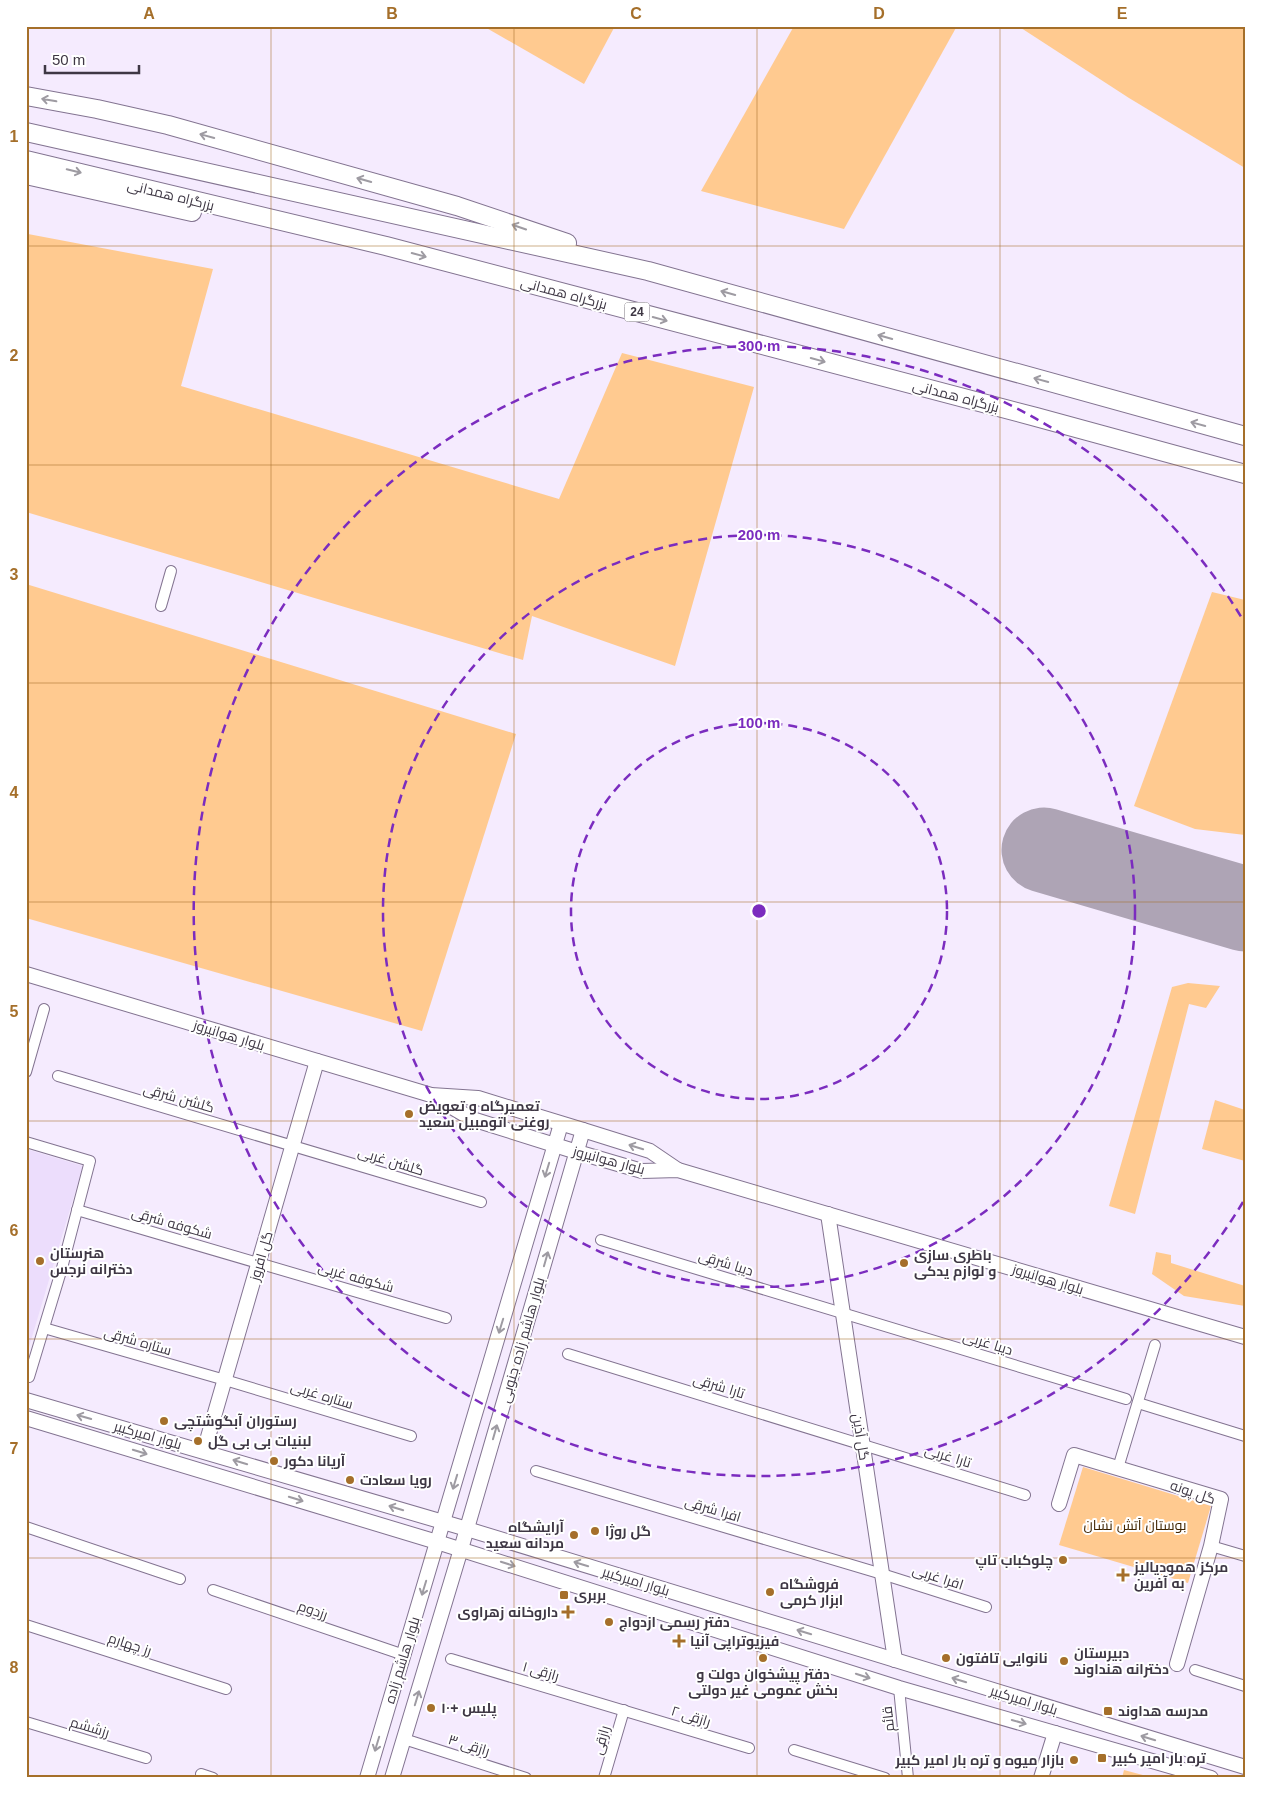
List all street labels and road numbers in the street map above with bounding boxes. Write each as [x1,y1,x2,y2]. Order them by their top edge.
street label: بزرگراه همدانی [126,176,216,214]
street label: بزرگراه همدانی [519,274,609,312]
road number: 24 [624,302,650,322]
street label: بزرگراه همدانی [911,377,1001,415]
street label: بلوار هوانیروز [190,1016,267,1053]
street label: گلشن شرقی [142,1080,216,1116]
street label: بلوار هوانیروز [570,1142,647,1177]
street label: گلشن غربی [356,1143,426,1179]
street label: شکوفه شرقی [130,1204,214,1242]
street label: گل افروز [246,1229,276,1284]
street label: دیبا شرقی [697,1247,755,1279]
street label: شکوفه غربی [316,1259,396,1295]
street label: بلوار هوانیروز [1009,1260,1086,1297]
street label: بلوار هاشم زاده جنوبی [496,1275,550,1405]
street label: ستاره شرقی [103,1324,173,1358]
street label: دیبا غربی [961,1328,1015,1358]
street label: تارا شرقی [691,1371,747,1401]
street label: ستاره غربی [289,1378,355,1412]
street label: گل آذین [849,1412,873,1462]
street label: بلوار امیرکبیر [111,1417,184,1452]
street label: تارا غربی [923,1441,973,1471]
street label: گل پونه [1168,1477,1218,1509]
street label: افرا شرقی [683,1493,743,1525]
street label: افرا غربی [910,1561,966,1593]
street label: بلوار امیرکبیر [599,1563,672,1599]
street label: رزدوم [295,1597,330,1624]
street label: بلوار هاشم زاده [381,1615,425,1706]
street label: رز چهارم [106,1629,154,1660]
street label: رازقی ۱ [521,1658,561,1684]
street label: بلوار امیرکبیر [987,1682,1060,1718]
street label: رازقی ۲ [669,1702,713,1730]
street label: قائم [879,1705,899,1733]
street label: رزششم [68,1713,112,1742]
street label: رازقی [589,1724,613,1756]
street label: رازقی ۳ [446,1731,492,1759]

